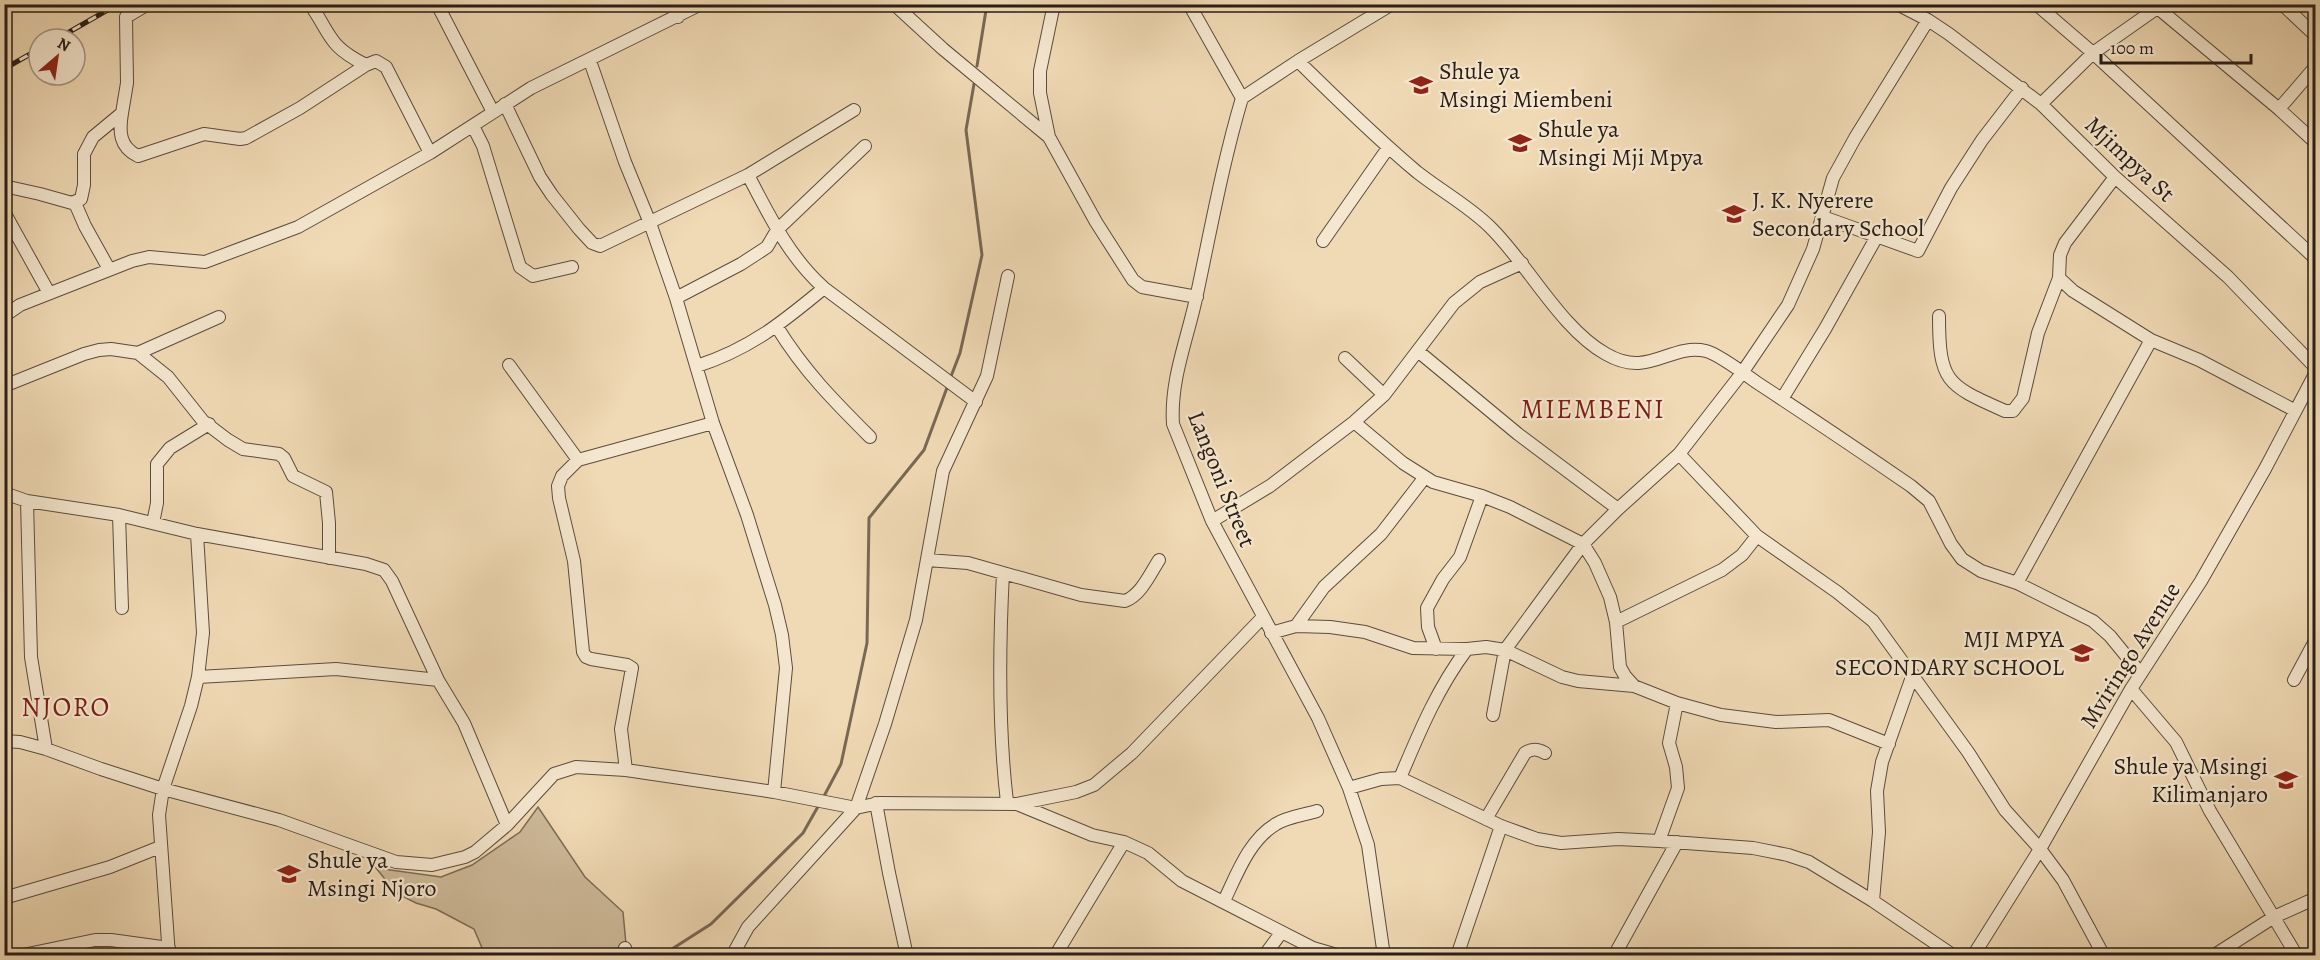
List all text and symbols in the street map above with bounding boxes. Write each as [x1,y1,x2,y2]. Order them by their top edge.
north arrow [27,27,87,87]
scale bar [2101,27,2251,65]
text: N [53,32,75,57]
text: 100 m [2110,36,2154,60]
place label: Shule ya Msingi Miembeni [1439,55,1613,115]
school or university icon: Shule ya Msingi Miembeni [1408,72,1434,98]
street label: Mjimpya St [2078,109,2182,209]
place label: Shule ya Msingi Mji Mpya [1538,113,1704,173]
school or university icon: Shule ya Msingi Mji Mpya [1507,130,1533,156]
place label: J. K. Nyerere Secondary School [1752,184,1924,244]
school or university icon: J. K. Nyerere Secondary School [1721,201,1747,227]
district label: MIEMBENI [1521,391,1665,427]
street label: Langoni Street [1180,406,1264,552]
street label: Mviringo Avenue [2072,576,2188,734]
place label: MJI MPYA SECONDARY SCHOOL [1835,623,2065,683]
school or university icon: MJI MPYA SECONDARY SCHOOL [2069,640,2095,666]
district label: NJORO [21,689,111,725]
place label: Shule ya Msingi Kilimanjaro [2113,750,2268,810]
school or university icon: Shule ya Msingi Kilimanjaro [2273,767,2299,793]
place label: Shule ya Msingi Njoro [307,844,437,904]
school or university icon: Shule ya Msingi Njoro [276,861,302,887]

